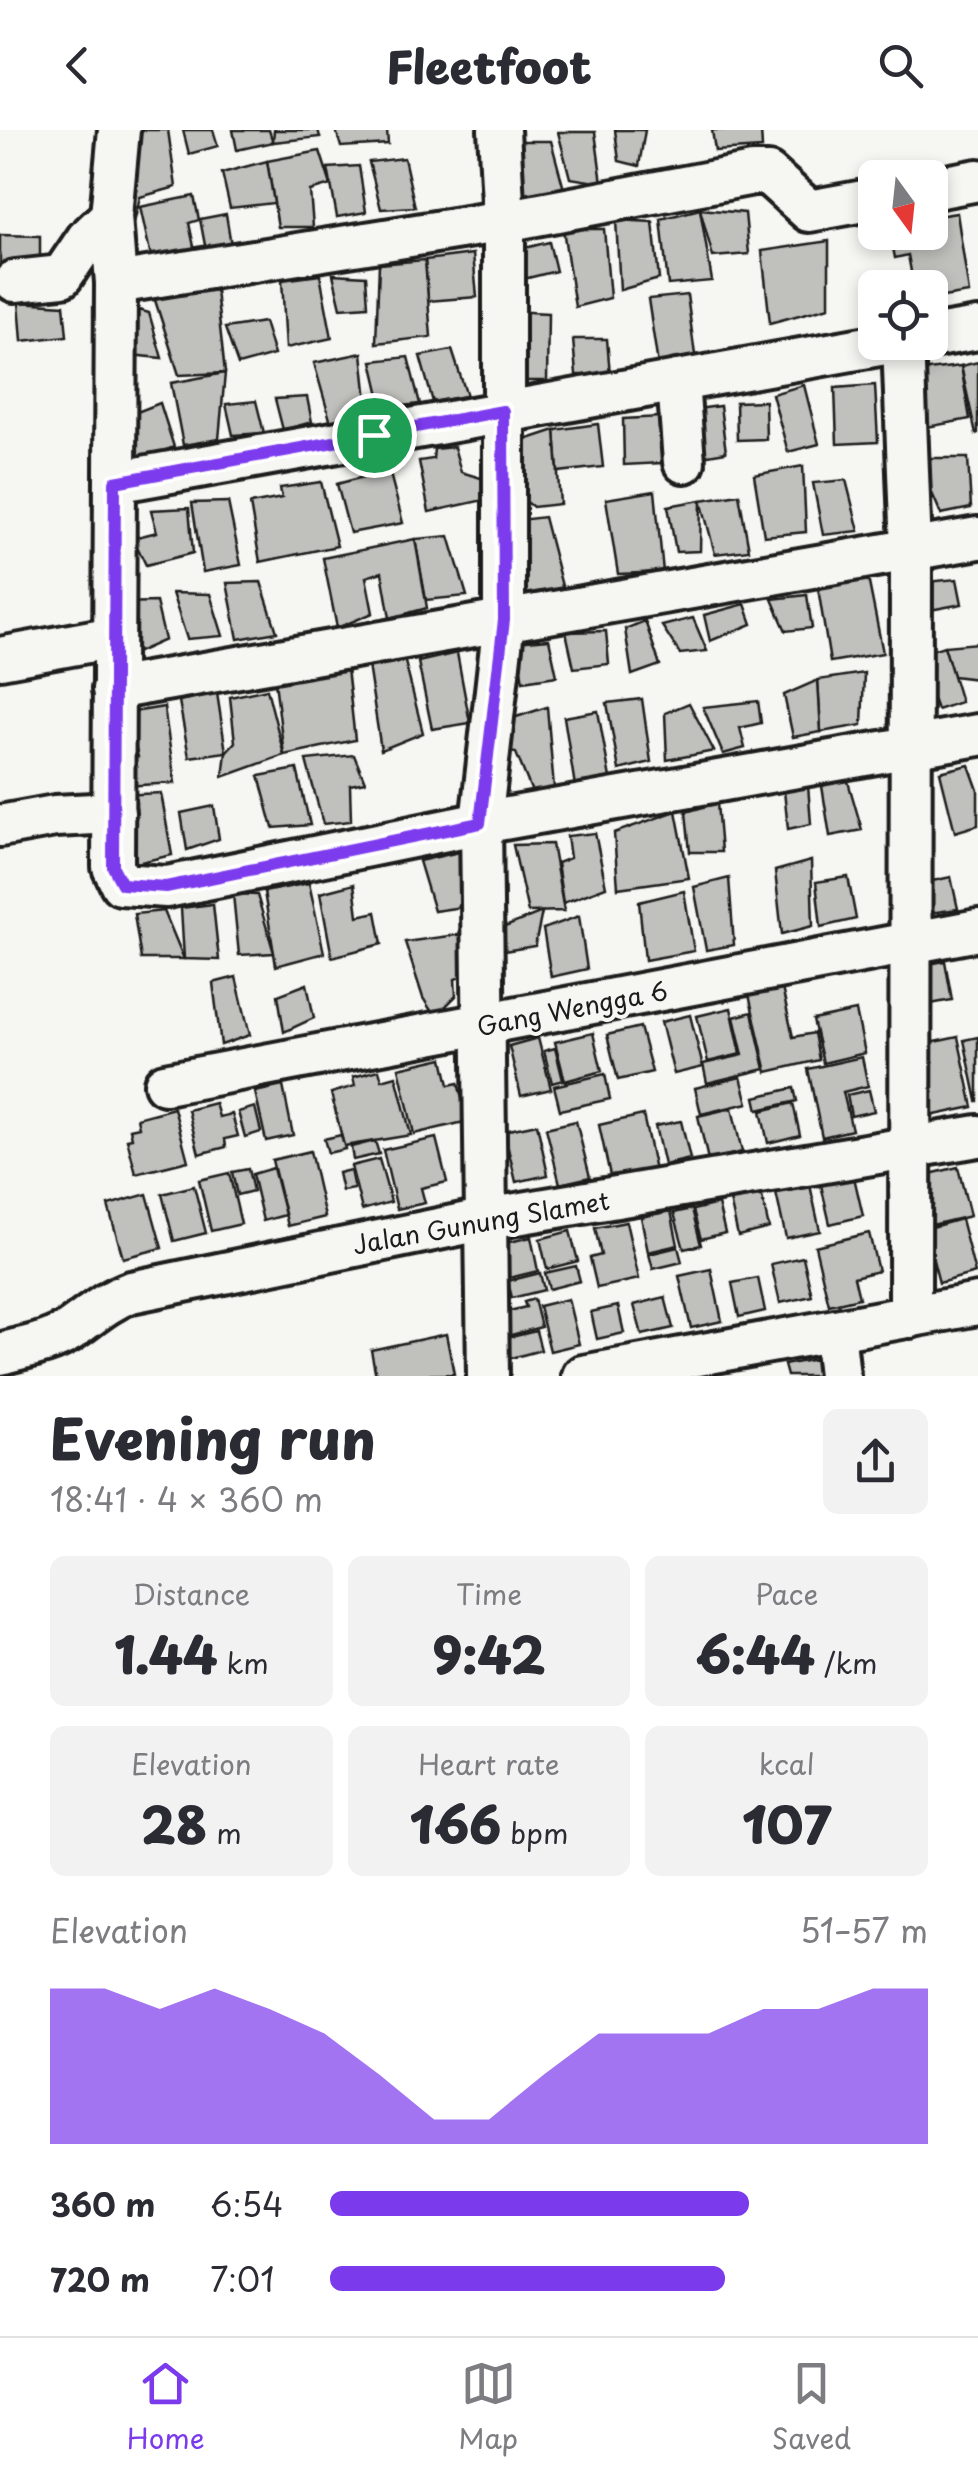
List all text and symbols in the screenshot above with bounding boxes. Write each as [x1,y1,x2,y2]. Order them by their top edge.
text: Fleetfoot [386,31,592,99]
icon: back [50,38,105,93]
icon: search [873,38,928,93]
north arrow [858,160,948,250]
map controls [858,160,948,360]
button: locate [858,270,948,360]
pin [332,393,417,478]
icon: arrive [347,408,402,463]
street label: Gang Wengga 6 [473,971,671,1045]
street label: Jalan Gunung Slamet [350,1181,612,1263]
text: Evening run [50,1396,376,1479]
button: share [823,1409,928,1514]
text: 18:41 · 4 × 360 m [50,1475,323,1523]
text: Distance [133,1572,250,1615]
text: Time [456,1572,522,1615]
text: Pace [755,1572,818,1615]
text: 1.44 [114,1615,218,1691]
text: 9:42 [432,1615,546,1691]
text: 6:44 [696,1615,815,1691]
text: km [218,1641,269,1684]
text: /km [815,1641,878,1684]
text: Elevation [131,1742,252,1785]
text: Heart rate [418,1742,560,1785]
text: kcal [759,1742,815,1785]
text: 28 [141,1785,207,1861]
text: 166 [410,1785,501,1861]
text: 107 [742,1785,831,1861]
text: m [207,1811,242,1854]
text: bpm [501,1811,568,1854]
text: Elevation [50,1906,188,1954]
text: 51–57 m [800,1906,928,1954]
text: 360 m [50,2180,155,2228]
text: 6:54 [210,2180,283,2228]
text: 720 m [50,2255,150,2303]
text: 7:01 [210,2255,275,2303]
tab: Home [127,2356,205,2459]
tab: Map [458,2356,518,2459]
tab: Saved [772,2356,851,2459]

